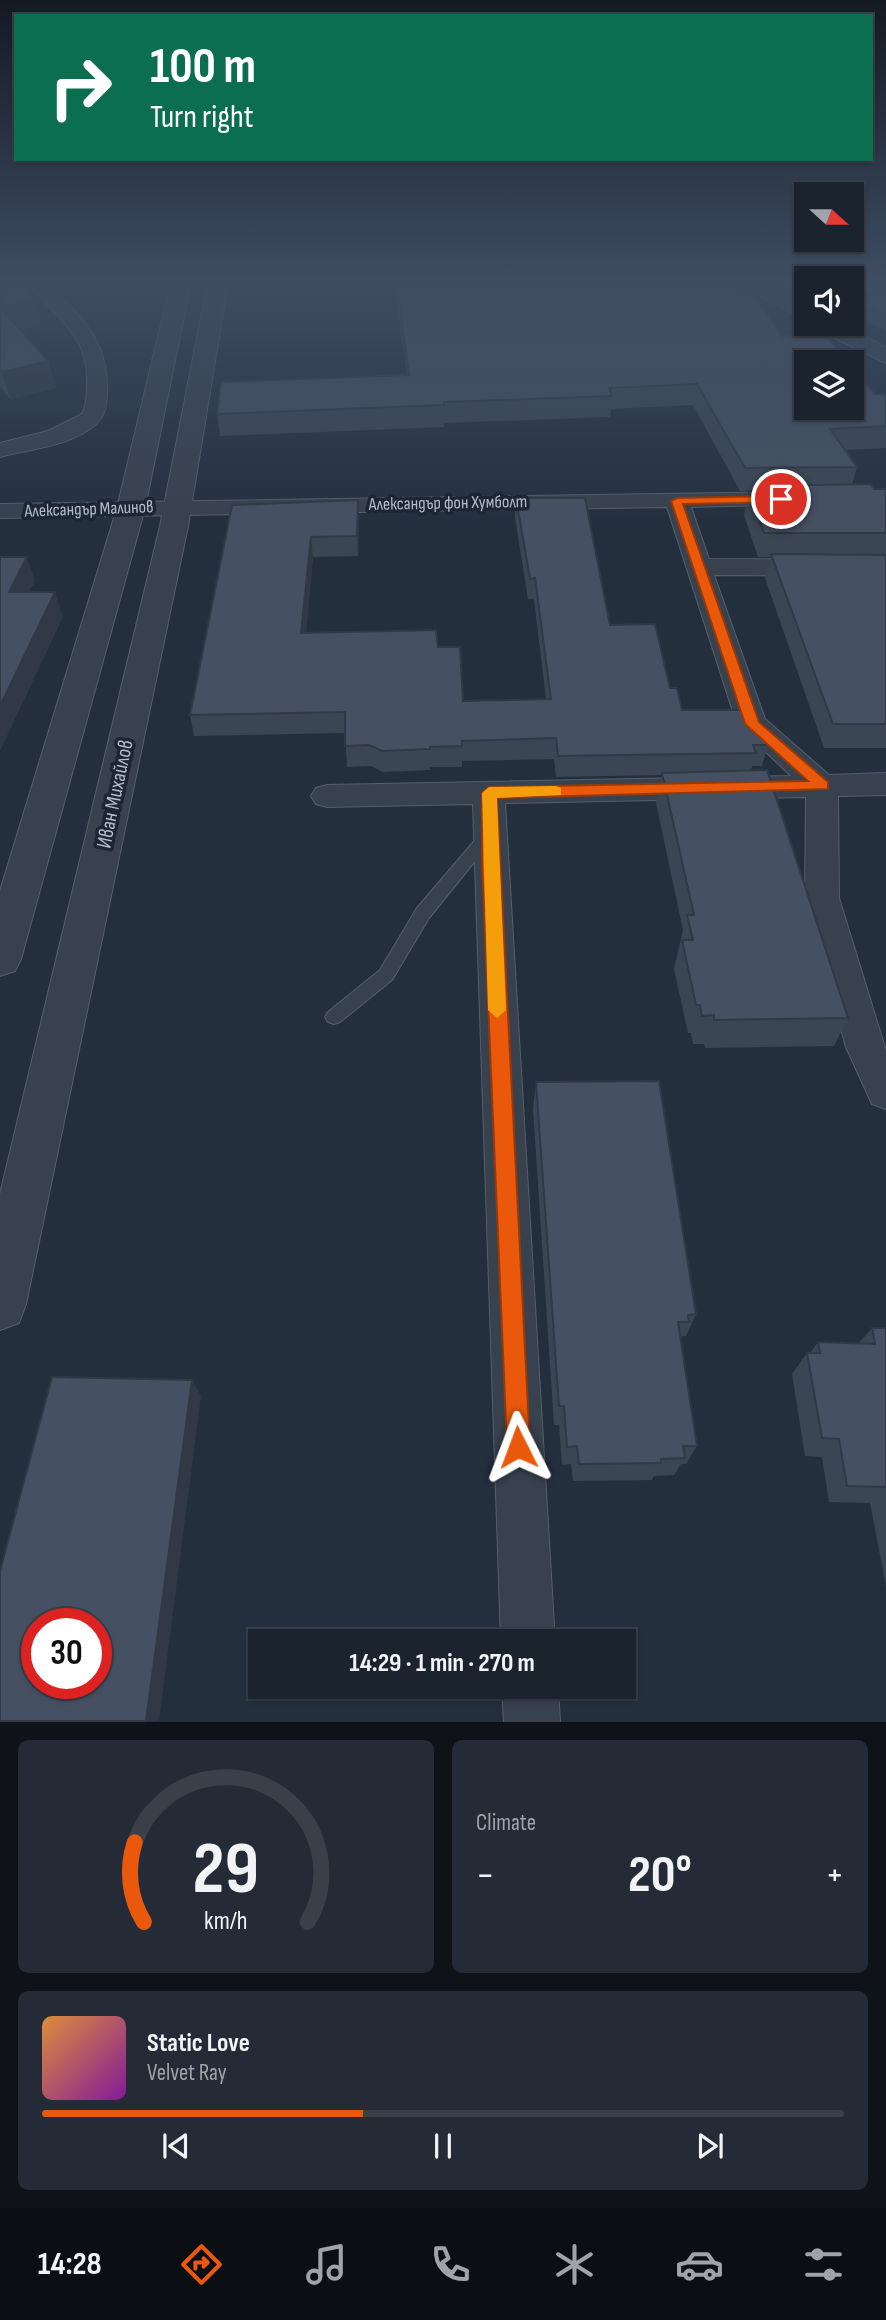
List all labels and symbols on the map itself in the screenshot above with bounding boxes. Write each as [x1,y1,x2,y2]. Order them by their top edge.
north arrow [794,182,864,252]
pin [751,469,811,529]
street label: Александър фон Хумболт [368,491,527,515]
street label: Александър Малинов [23,496,154,522]
street label: Иван Михайлов [91,737,139,851]
position arrow [481,1410,555,1484]
speed limit sign: 30 [21,1608,112,1699]

